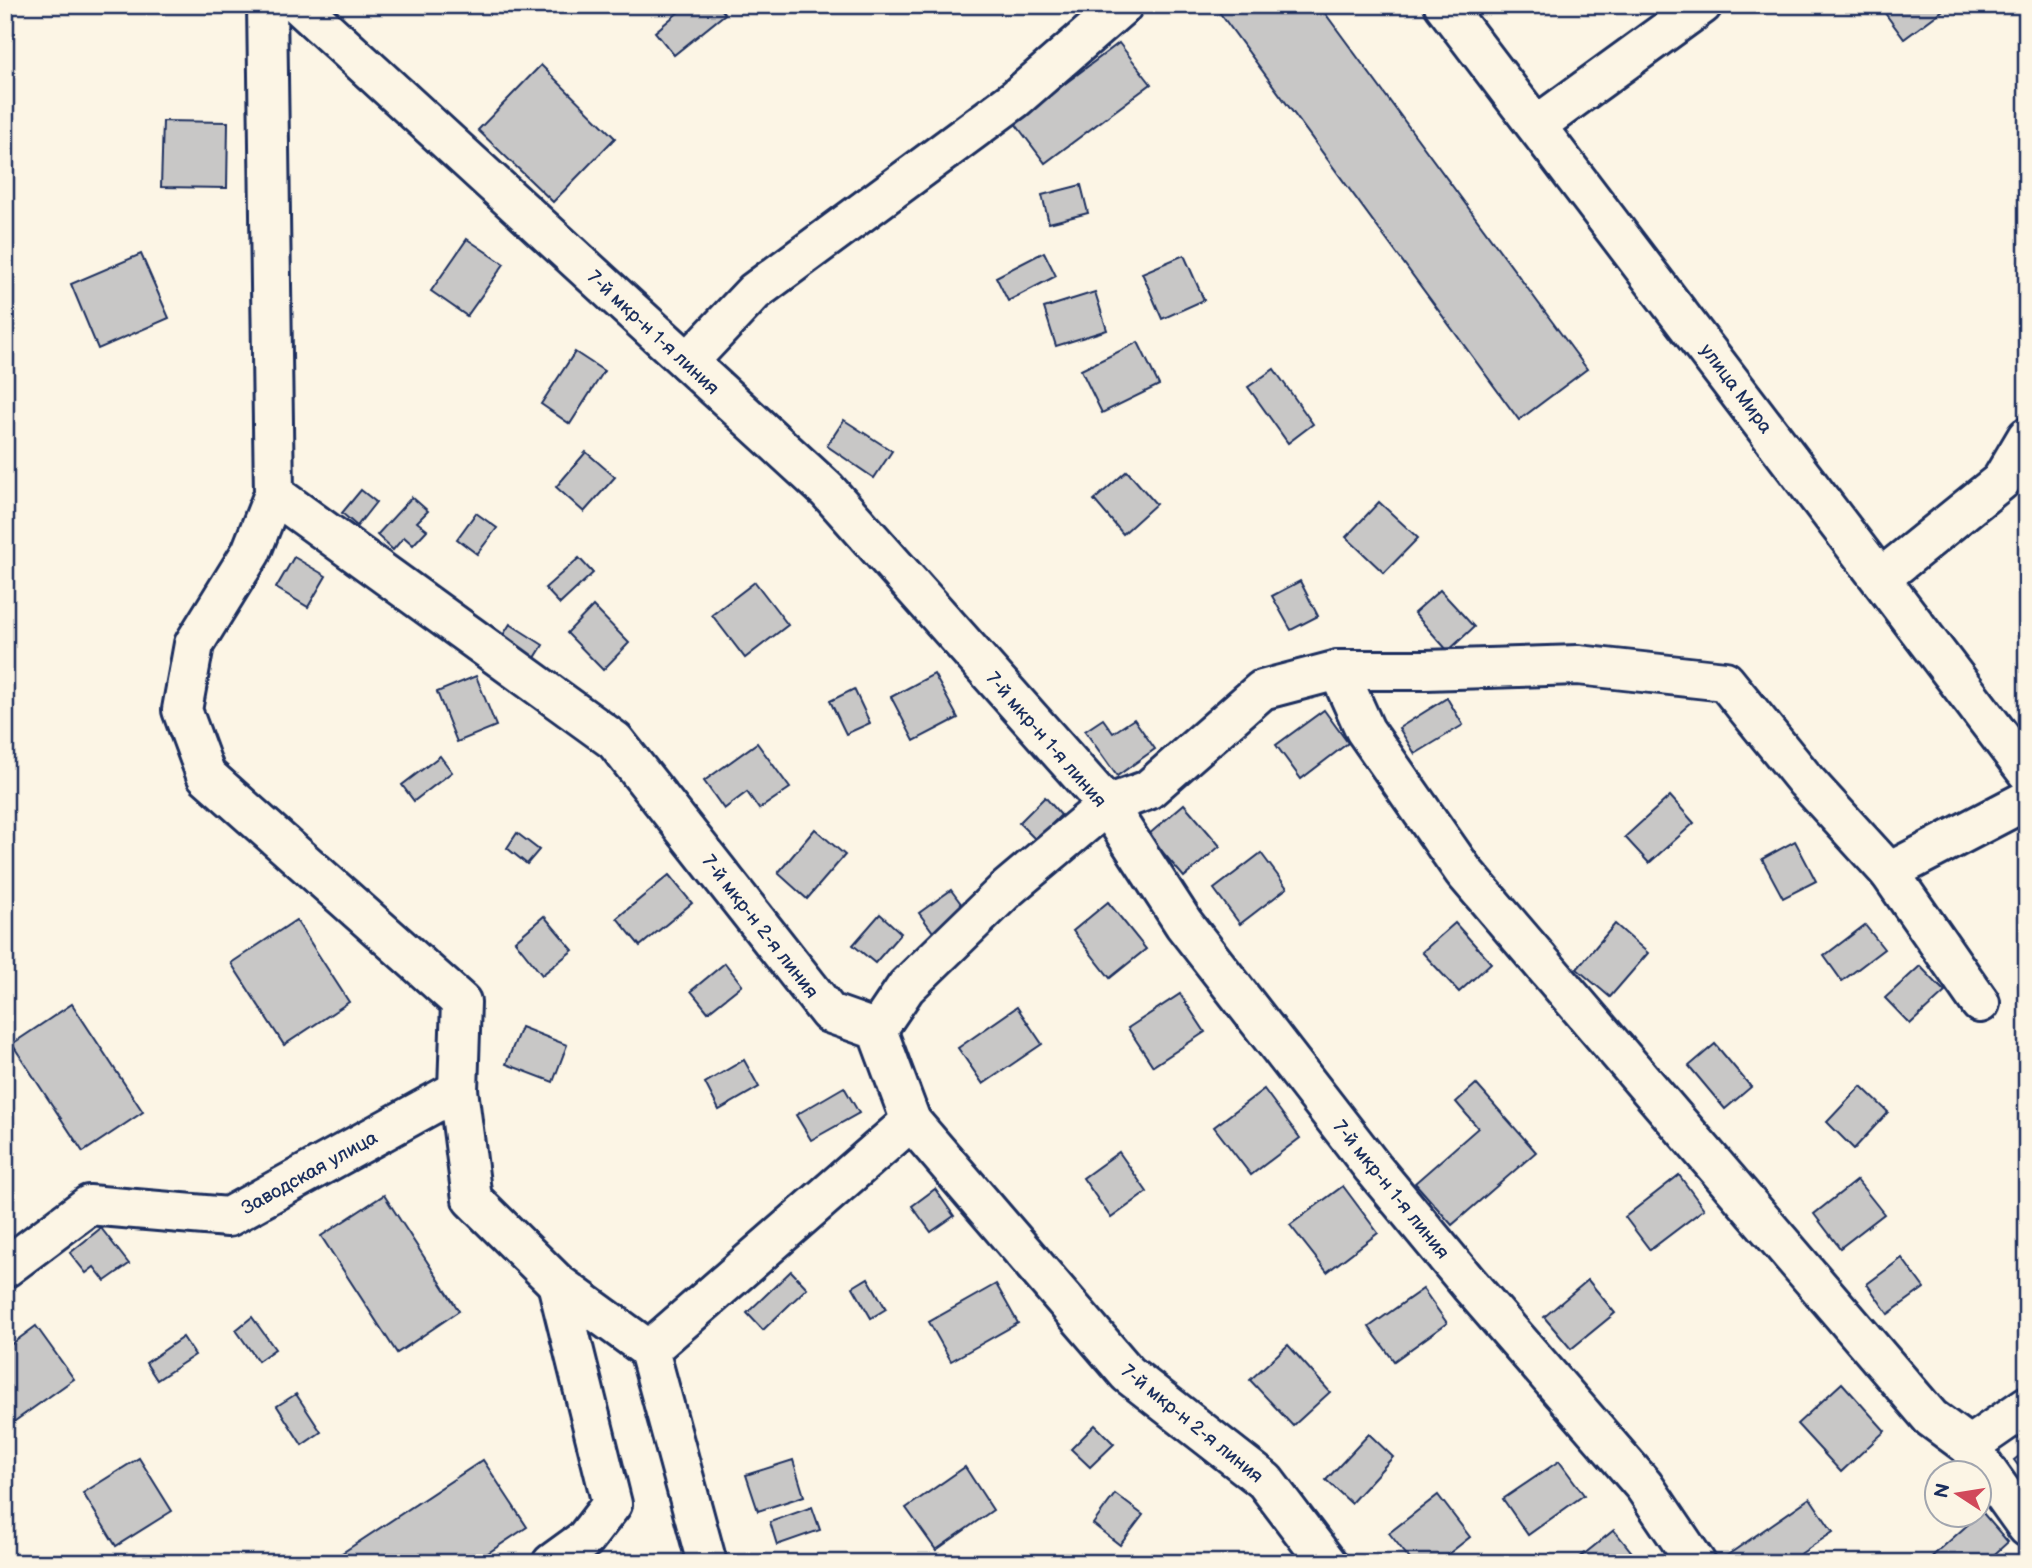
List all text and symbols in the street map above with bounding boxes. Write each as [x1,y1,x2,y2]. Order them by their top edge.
street label: 7-й мкр-н 1-я линия [582,266,724,400]
street label: улица Мира [1695,340,1777,438]
street label: 7-й мкр-н 1-я линия [981,668,1111,812]
street label: 7-й мкр-н 2-я линия [697,851,823,1003]
street label: 7-й мкр-н 1-я линия [1328,1116,1454,1264]
street label: Заводская улица [238,1126,382,1220]
street label: 7-й мкр-н 2-я линия [1117,1360,1268,1488]
north arrow [1924,1460,1994,1530]
text: N [1930,1481,1956,1500]

